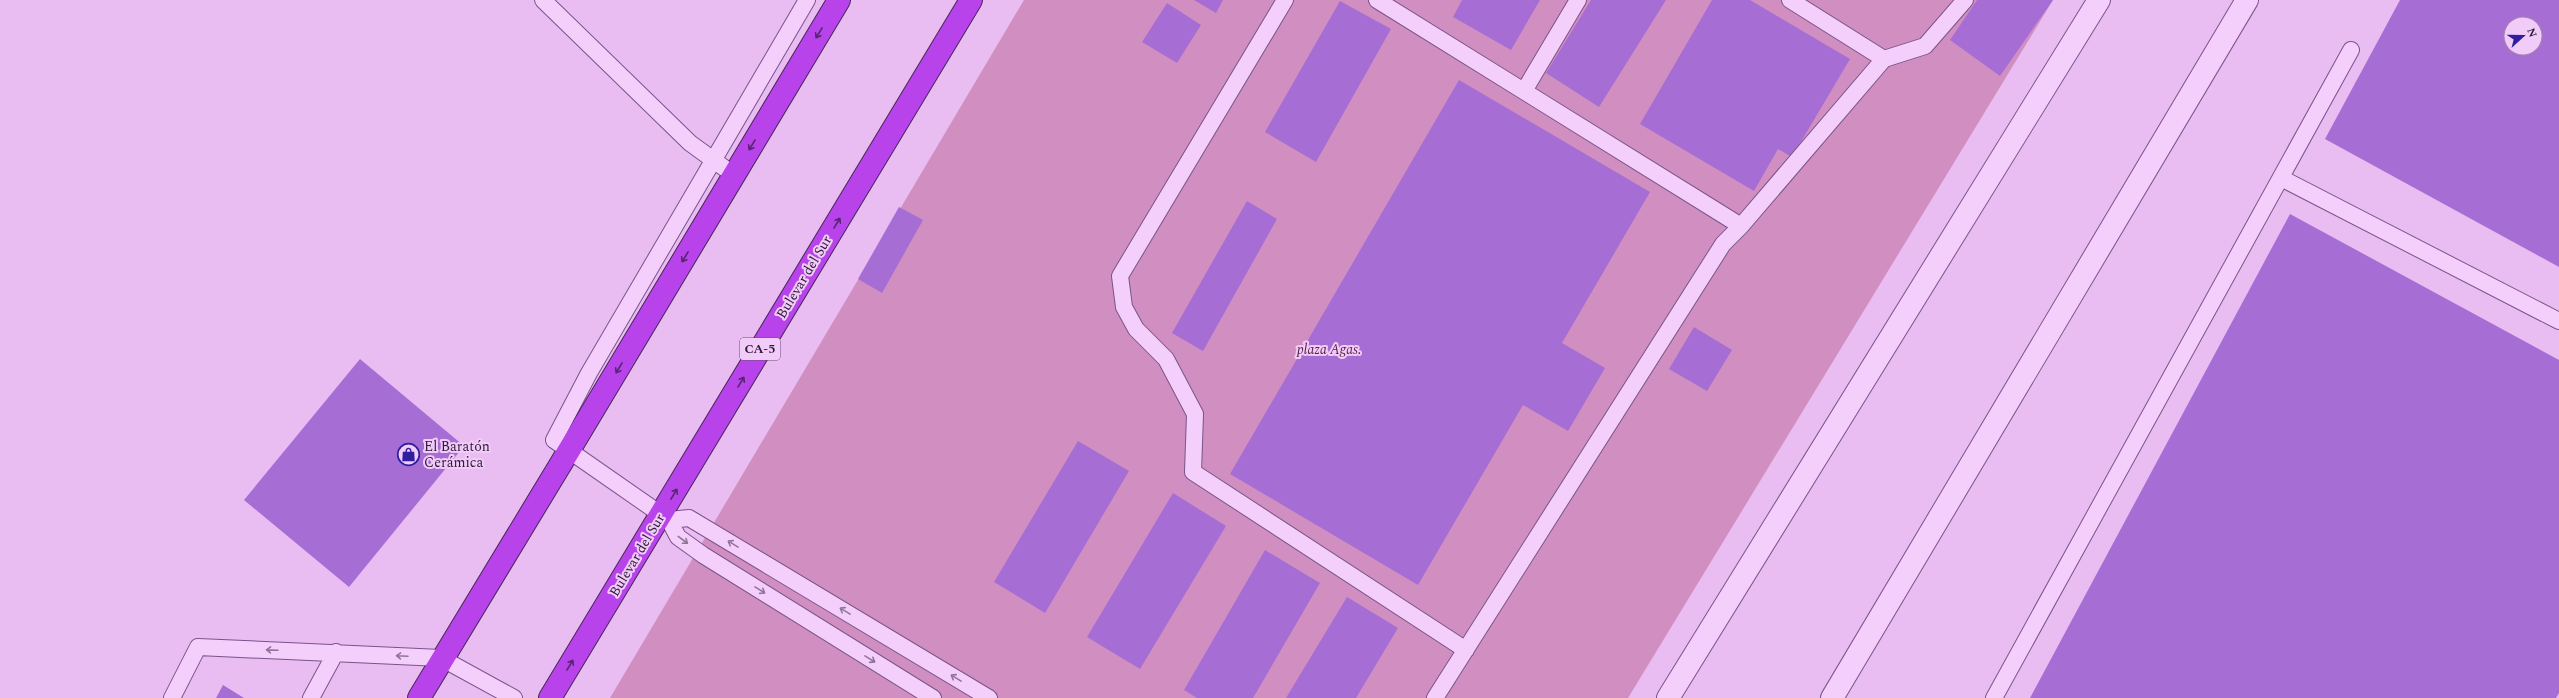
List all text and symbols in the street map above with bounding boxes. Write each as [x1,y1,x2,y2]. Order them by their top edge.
north arrow [2503,16,2543,56]
text: N [2522,25,2541,40]
one-way arrow [814,27,822,39]
one-way arrow [748,139,756,150]
one-way arrow [833,217,841,229]
street label: Bulevar del Sur [771,231,837,323]
one-way arrow [681,251,689,263]
road number: CA-5 [740,338,780,360]
park label: plaza Agas. [1296,339,1361,360]
one-way arrow [614,362,622,374]
one-way arrow [737,376,745,388]
place label: El Baratón Cerámica [424,436,490,473]
shop icon: El Baratón Cerámica [396,441,422,467]
one-way arrow [670,488,678,500]
street label: Bulevar del Sur [604,509,670,601]
one-way arrow [677,536,688,544]
one-way arrow [727,539,739,547]
one-way arrow [754,586,765,594]
one-way arrow [839,606,851,614]
one-way arrow [266,646,279,653]
one-way arrow [396,652,409,659]
one-way arrow [864,655,876,663]
one-way arrow [566,660,574,671]
one-way arrow [950,673,962,681]

